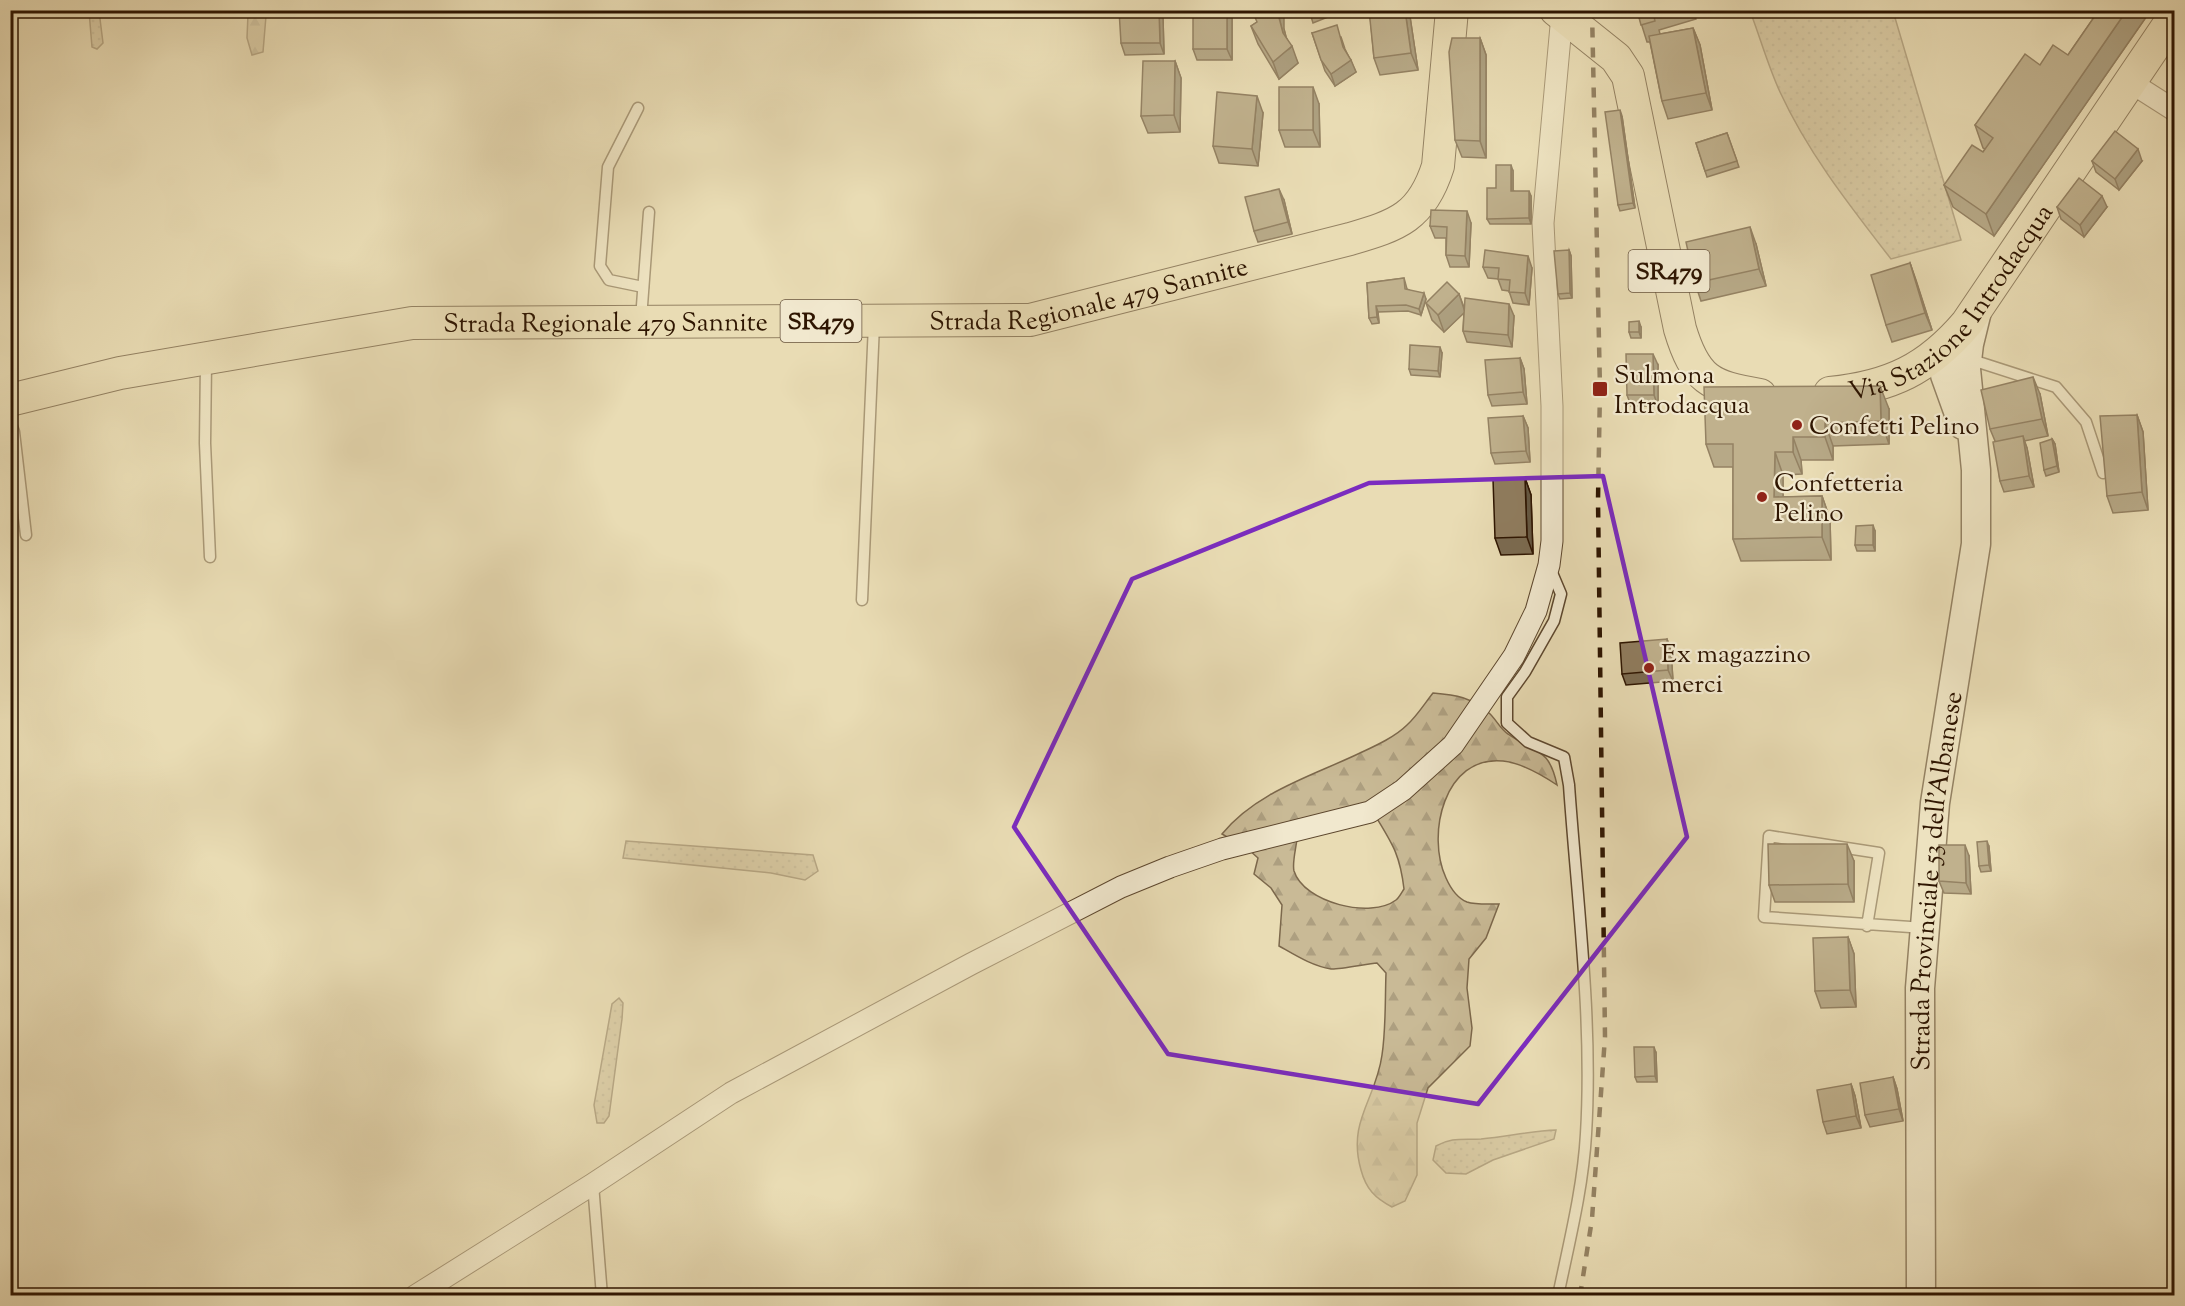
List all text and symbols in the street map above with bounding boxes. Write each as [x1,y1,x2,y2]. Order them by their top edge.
street label: Via Stazione Introdacqua [1846,197,2063,411]
street label: Strada Regionale 479 Sannite [929,250,1252,342]
road number: SR479 [1628,250,1710,292]
road number: SR479 [780,300,862,342]
street label: Strada Regionale 479 Sannite [443,305,768,344]
place label: Sulmona Introdacqua [1614,358,1750,425]
marker: Sulmona Introdacqua [1591,380,1609,398]
place label: Confetti Pelino [1809,409,1979,446]
marker: Confetti Pelino [1790,418,1804,432]
place label: Confetteria Pelino [1774,466,1903,533]
marker: Confetteria Pelino [1755,490,1769,504]
place label: Ex magazzino merci [1661,637,1811,704]
marker: Ex magazzino merci [1642,661,1656,675]
street label: Strada Provinciale 53 dell'Albanese [1904,689,1973,1071]

